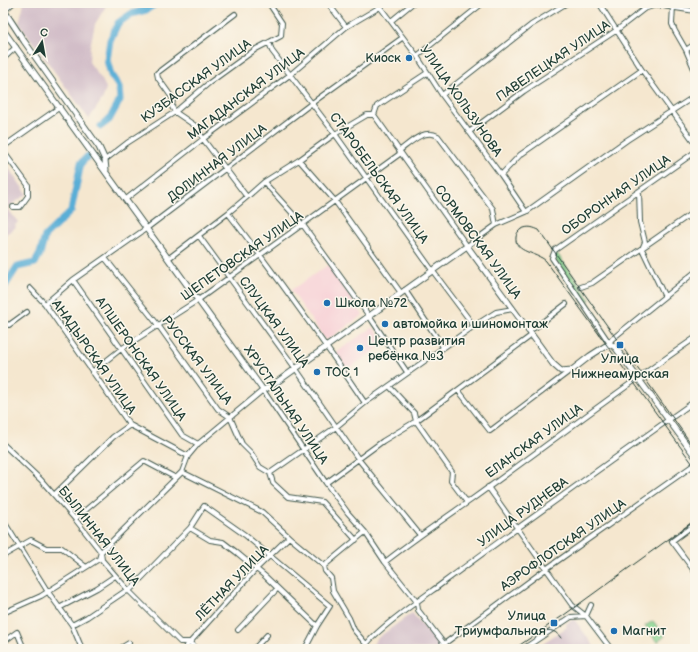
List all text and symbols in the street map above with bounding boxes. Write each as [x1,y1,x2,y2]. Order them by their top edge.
street label: ПАВЕЛЕЦКАЯ УЛИЦА [493,17,613,105]
north arrow [22,22,62,62]
text: С [39,26,49,40]
street label: КУЗБАССКАЯ УЛИЦА [138,36,254,126]
street label: УЛИЦА ХОЛЬЗУНОВА [416,42,506,160]
street label: МАГАДАНСКАЯ УЛИЦА [184,45,308,143]
place label: Киоск [365,50,401,66]
marker: Киоск [404,53,414,63]
street label: СТАРОБЕЛЬСКАЯ УЛИЦА [326,109,432,247]
street label: ДОЛИННАЯ УЛИЦА [164,120,270,206]
street label: ОБОРОННАЯ УЛИЦА [558,151,674,239]
street label: СОРМОВСКАЯ УЛИЦА [431,182,525,302]
street label: ШЕПЕТОВСКАЯ УЛИЦА [178,208,306,304]
street label: СЛУЦКАЯ УЛИЦА [236,273,312,371]
street label: АПШЕРОНСКАЯ УЛИЦА [92,293,190,424]
place label: Школа №72 [335,295,408,311]
street label: АНАДЫРСКАЯ УЛИЦА [48,296,140,418]
marker: Школа №72 [322,298,332,308]
street label: РУССКАЯ УЛИЦА [158,312,236,408]
place label: автомойка и шиномонтаж [393,316,549,332]
marker: автомойка и шиномонтаж [380,319,390,329]
place label: Центр развития ребёнка №3 [368,333,465,364]
marker: Улица Нижнеамурская [615,340,625,350]
street label: ХРУСТАЛЬНАЯ УЛИЦА [240,343,332,467]
marker: Центр развития ребёнка №3 [355,343,365,353]
place label: Улица Нижнеамурская [571,351,669,382]
place label: ТОС 1 [325,364,359,380]
marker: ТОС 1 [312,367,322,377]
street label: ЕЛАНСКАЯ УЛИЦА [482,400,586,482]
street label: УЛИЦА РУДНЕВА [475,474,571,550]
street label: БЫЛИННАЯ УЛИЦА [55,483,143,589]
street label: АЭРОФЛОТСКАЯ УЛИЦА [496,495,629,595]
street label: ЛЁТНАЯ УЛИЦА [191,542,272,625]
place label: Улица Триумфальная [455,608,546,639]
marker: Улица Триумфальная [549,618,559,628]
place label: Магнит [622,623,666,639]
marker: Магнит [609,626,619,636]

